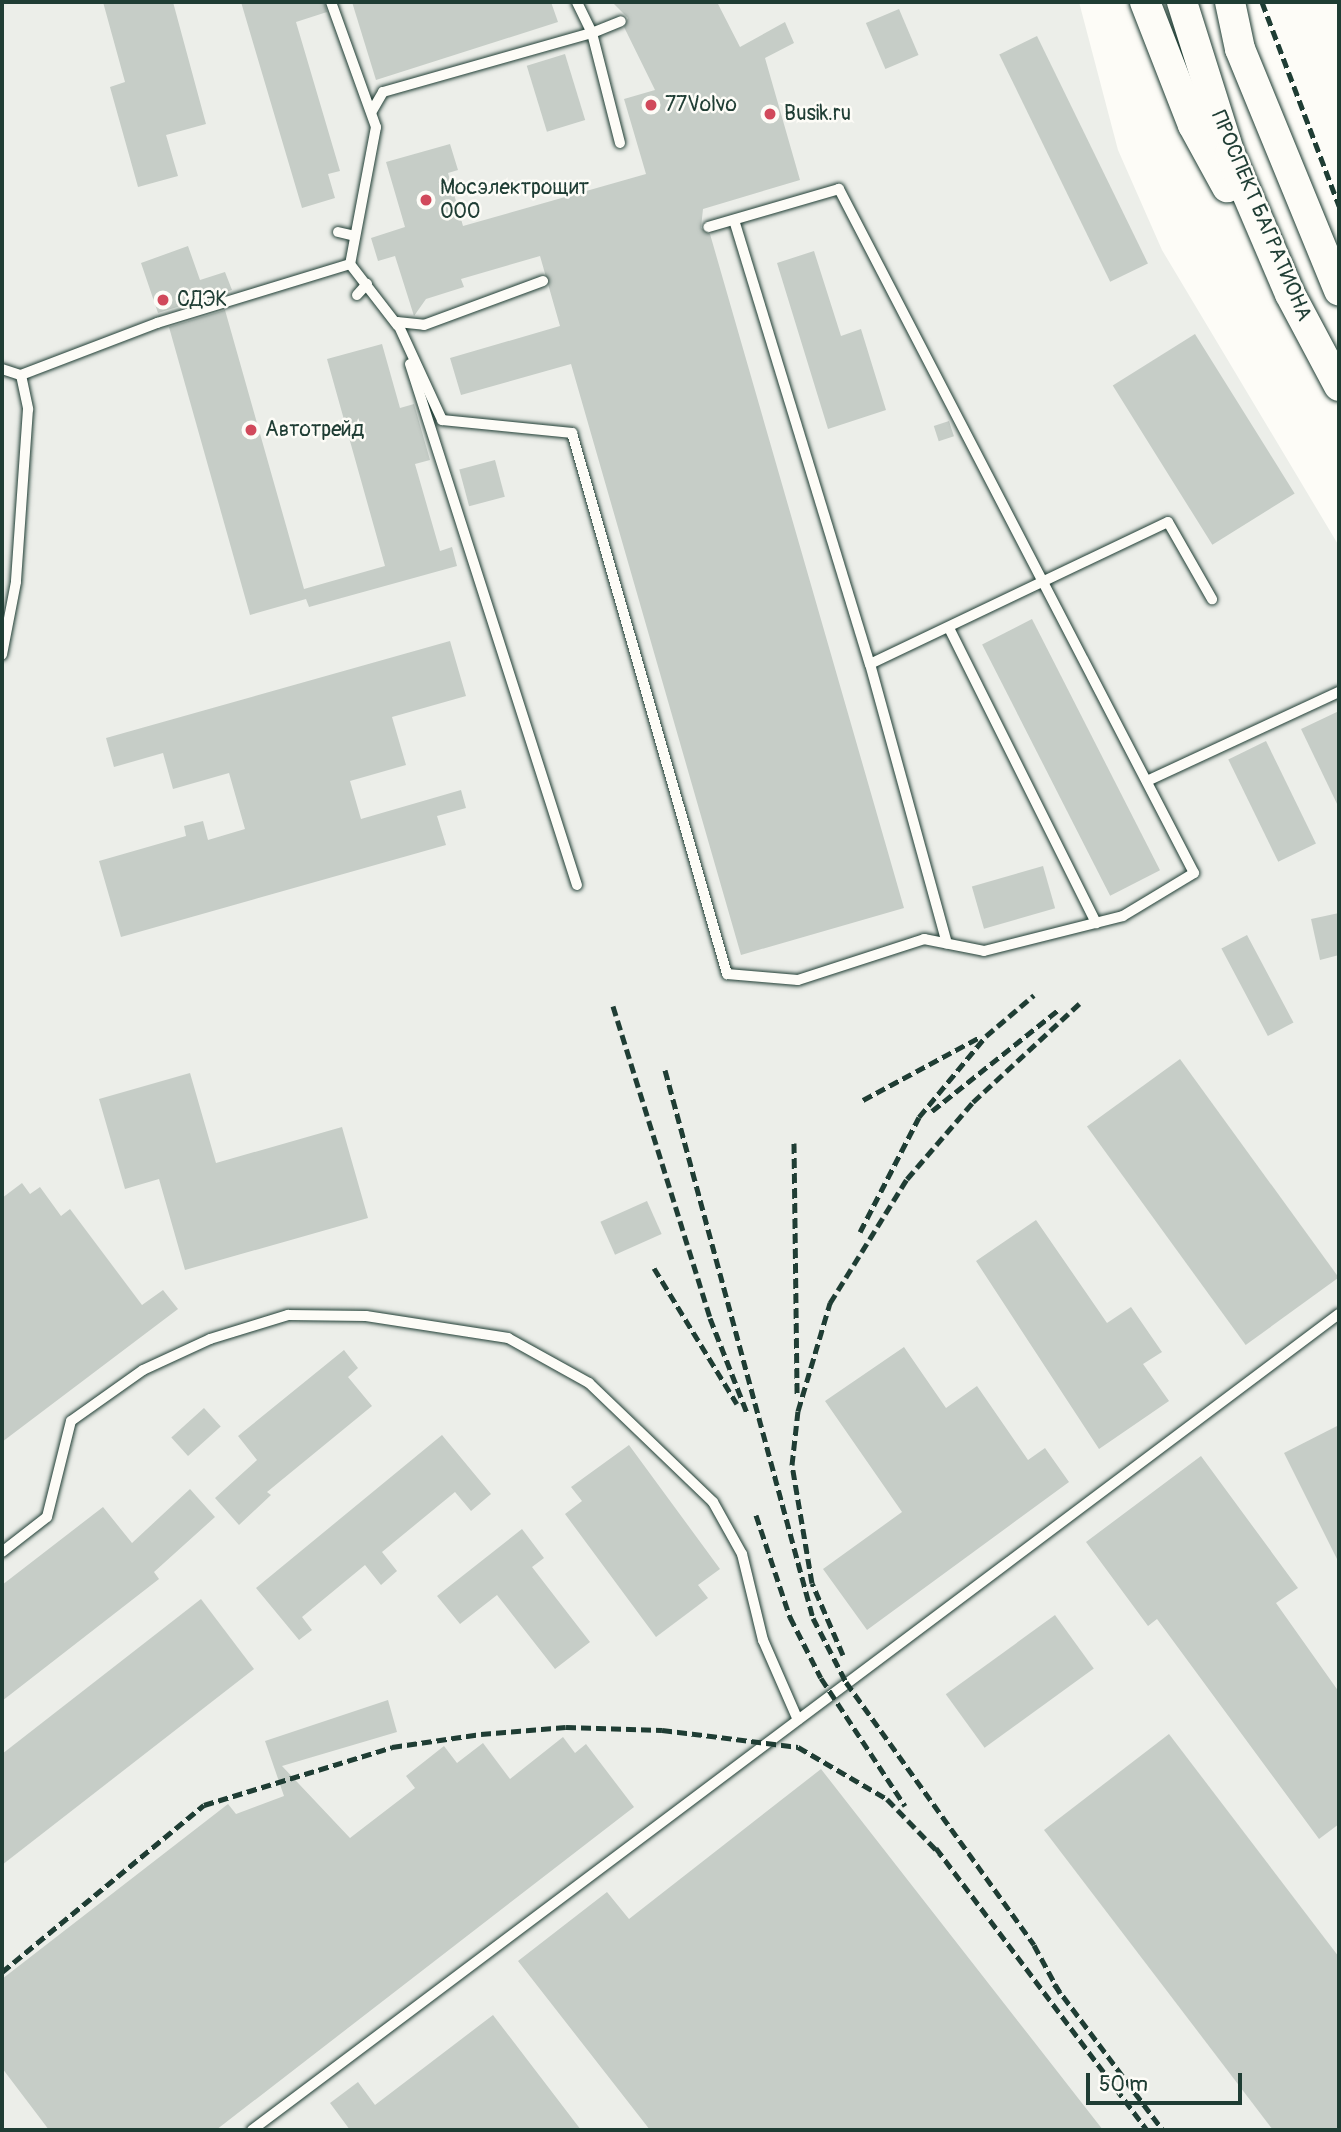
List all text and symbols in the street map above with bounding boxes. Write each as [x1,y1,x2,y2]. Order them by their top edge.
place label: 77Volvo [665,92,737,118]
marker: 77Volvo [643,97,659,113]
place label: Busik.ru [784,101,851,127]
marker: Busik.ru [762,106,778,122]
street label: ПРОСПЕКТ БАГРАТИОНА [1205,107,1317,325]
place label: Мосэлектрощит ООО [440,175,589,225]
marker: Мосэлектрощит ООО [418,192,434,208]
place label: СДЭК [177,287,227,313]
marker: СДЭК [155,292,171,308]
place label: Автотрейд [265,417,364,443]
marker: Автотрейд [243,422,259,438]
scale bar [1089,2058,1245,2102]
text: 50 m [1099,2071,1148,2098]

